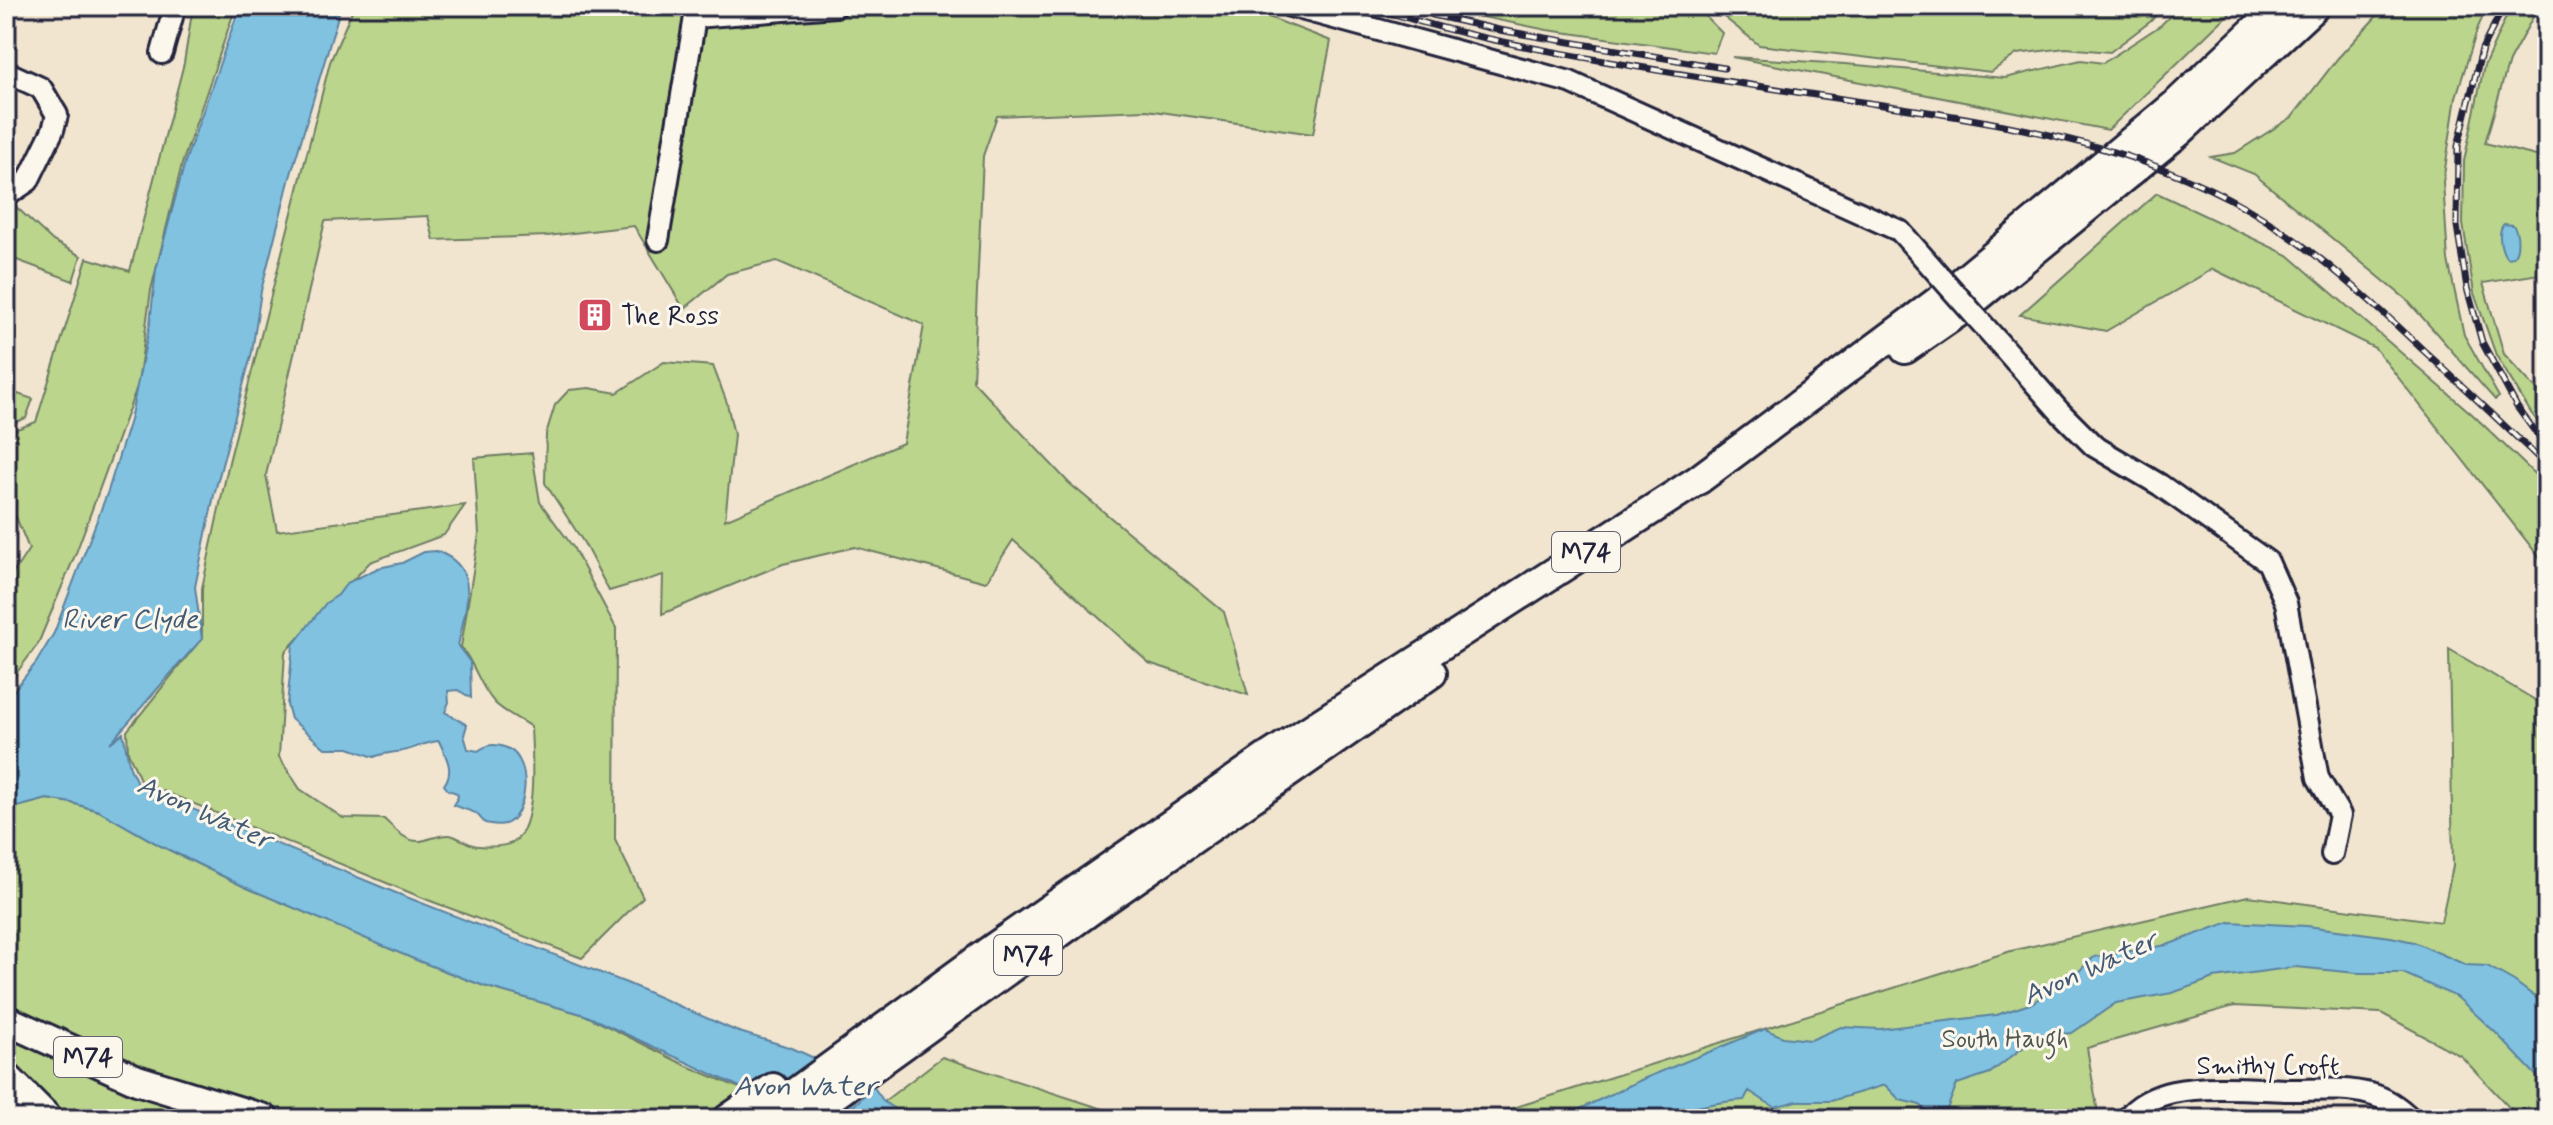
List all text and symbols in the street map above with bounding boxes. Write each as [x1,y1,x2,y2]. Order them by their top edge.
building icon: The Ross [576,296,614,334]
place label: The Ross [621,300,719,334]
road number: M74 [1552,532,1620,572]
water label: River Clyde [62,602,199,639]
water label: Avon Water [131,767,280,861]
water label: Avon Water [2017,922,2166,1015]
road number: M74 [994,935,1062,975]
park label: South Haugh [1942,1023,2068,1060]
road number: M74 [54,1037,122,1077]
street label: Smithy Croft [2196,1050,2340,1084]
water label: Avon Water [733,1069,880,1106]

